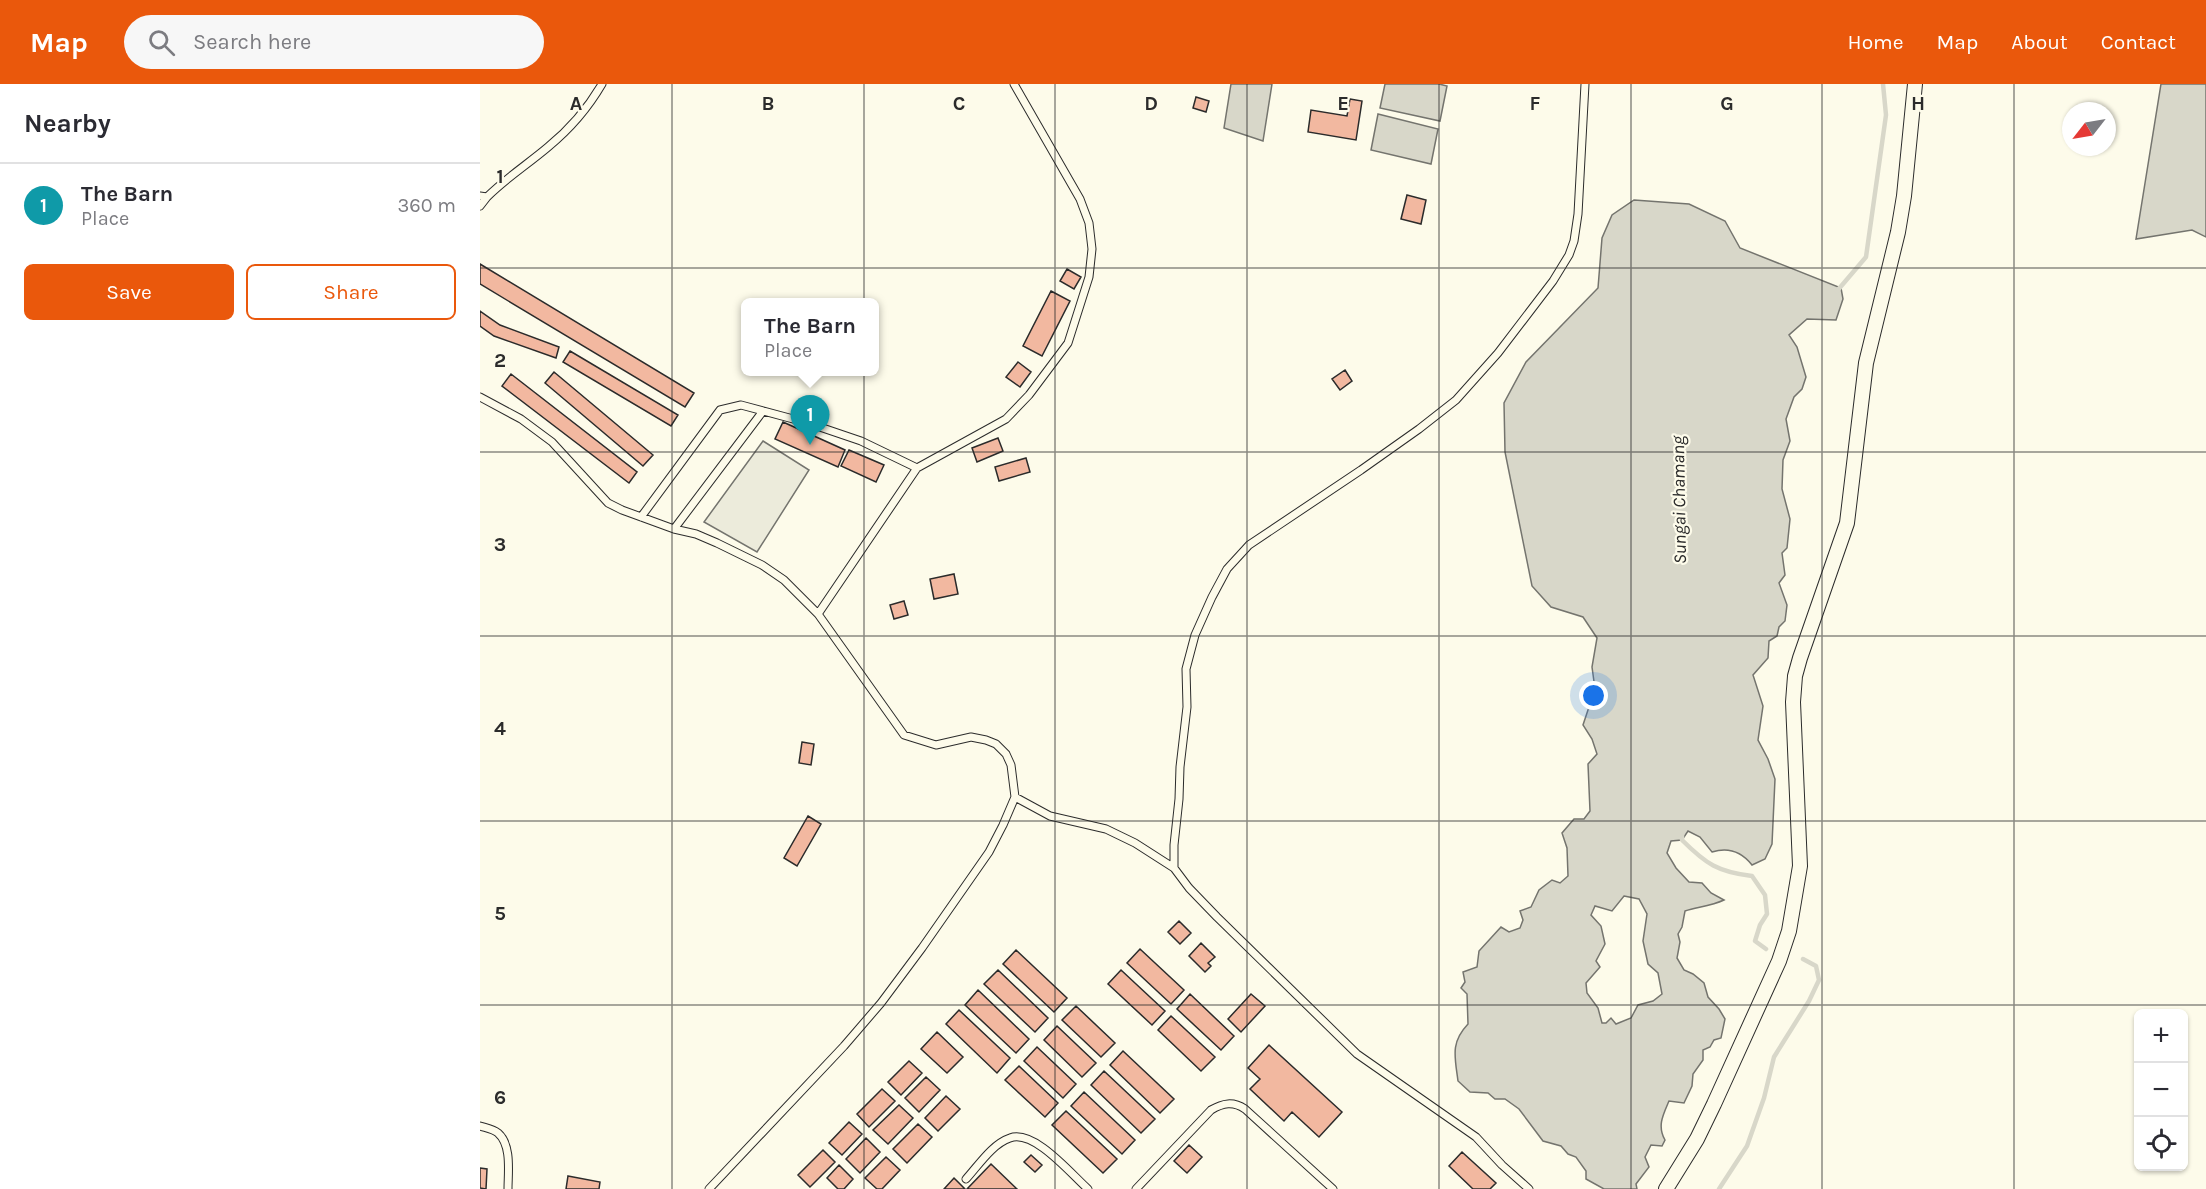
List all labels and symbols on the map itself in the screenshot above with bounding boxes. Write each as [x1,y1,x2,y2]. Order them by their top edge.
text: A [570,92,583,115]
text: B [762,92,774,115]
text: C [953,92,965,115]
text: D [1144,92,1158,115]
text: E [1337,92,1349,115]
text: F [1530,92,1541,115]
text: G [1720,92,1734,115]
text: H [1911,92,1925,115]
north arrow [2062,102,2116,156]
text: 1 [496,165,504,188]
text: 2 [494,349,506,372]
pin: 1 [790,396,830,445]
water label: Sungai Chamang [1667,435,1691,564]
text: 3 [494,533,506,556]
your location [1579,681,1608,710]
text: 4 [494,717,506,740]
text: 5 [494,902,506,925]
text: 6 [494,1086,506,1109]

